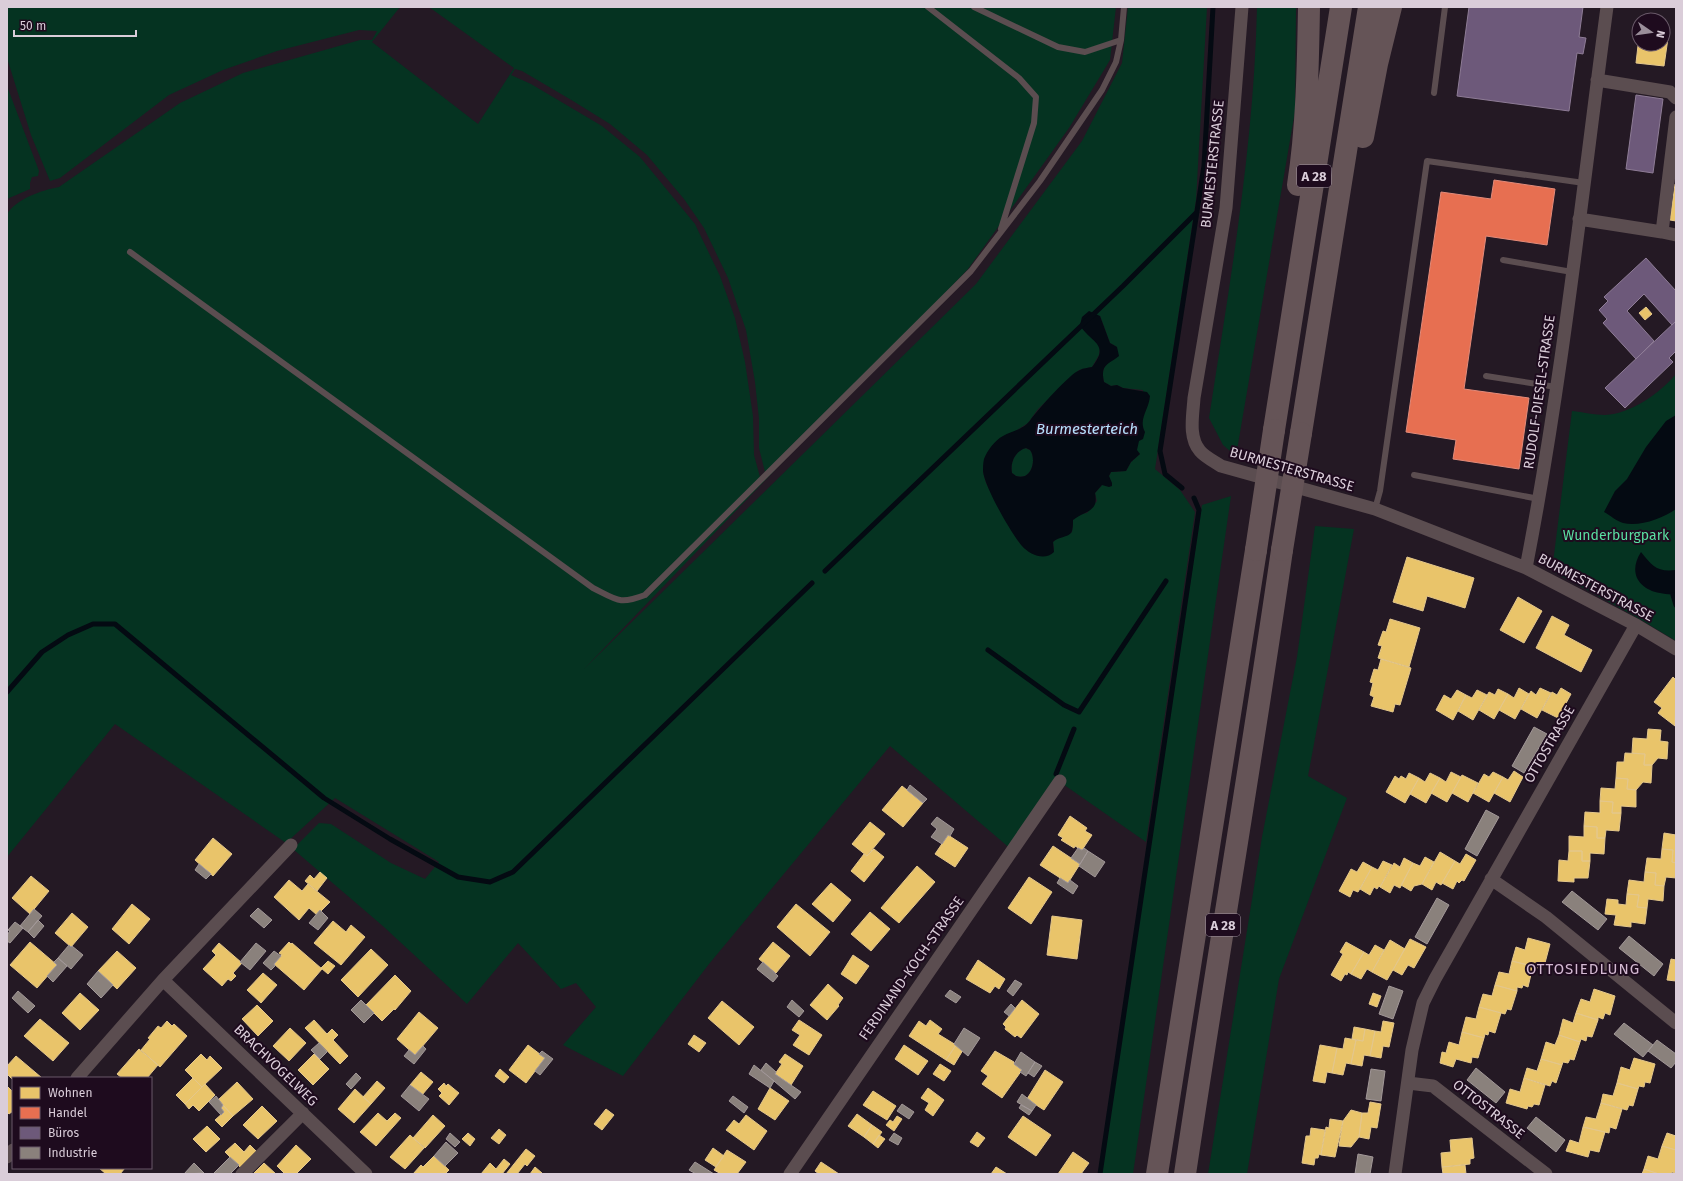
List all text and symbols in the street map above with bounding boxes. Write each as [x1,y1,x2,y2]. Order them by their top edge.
scale bar [14,12,136,38]
north arrow [1631,12,1671,52]
text: 50 m [20,19,46,33]
text: N [1653,29,1667,39]
street label: BURMESTERSTRASSE [1197,99,1228,229]
road number: A 28 [1297,165,1331,187]
street label: RUDOLF-DIESEL-STRASSE [1520,314,1559,470]
water label: Burmesterteich [1036,420,1138,438]
street label: BURMESTERSTRASSE [1228,444,1356,495]
park label: Wunderburgpark [1563,527,1670,544]
street label: BURMESTERSTRASSE [1535,550,1657,625]
street label: OTTOSTRASSE [1520,703,1578,786]
street label: FERDINAND-KOCH-STRASSE [855,893,968,1043]
road number: A 28 [1206,914,1240,936]
district label: OTTOSIEDLUNG [1526,960,1640,978]
street label: BRACHVOGELWEG [230,1021,321,1110]
street label: OTTOSTRASSE [1449,1076,1528,1143]
legend [12,1077,152,1169]
text: Wohnen [48,1086,92,1100]
text: Handel [48,1106,87,1120]
text: Büros [48,1126,80,1140]
text: Industrie [48,1146,97,1160]

